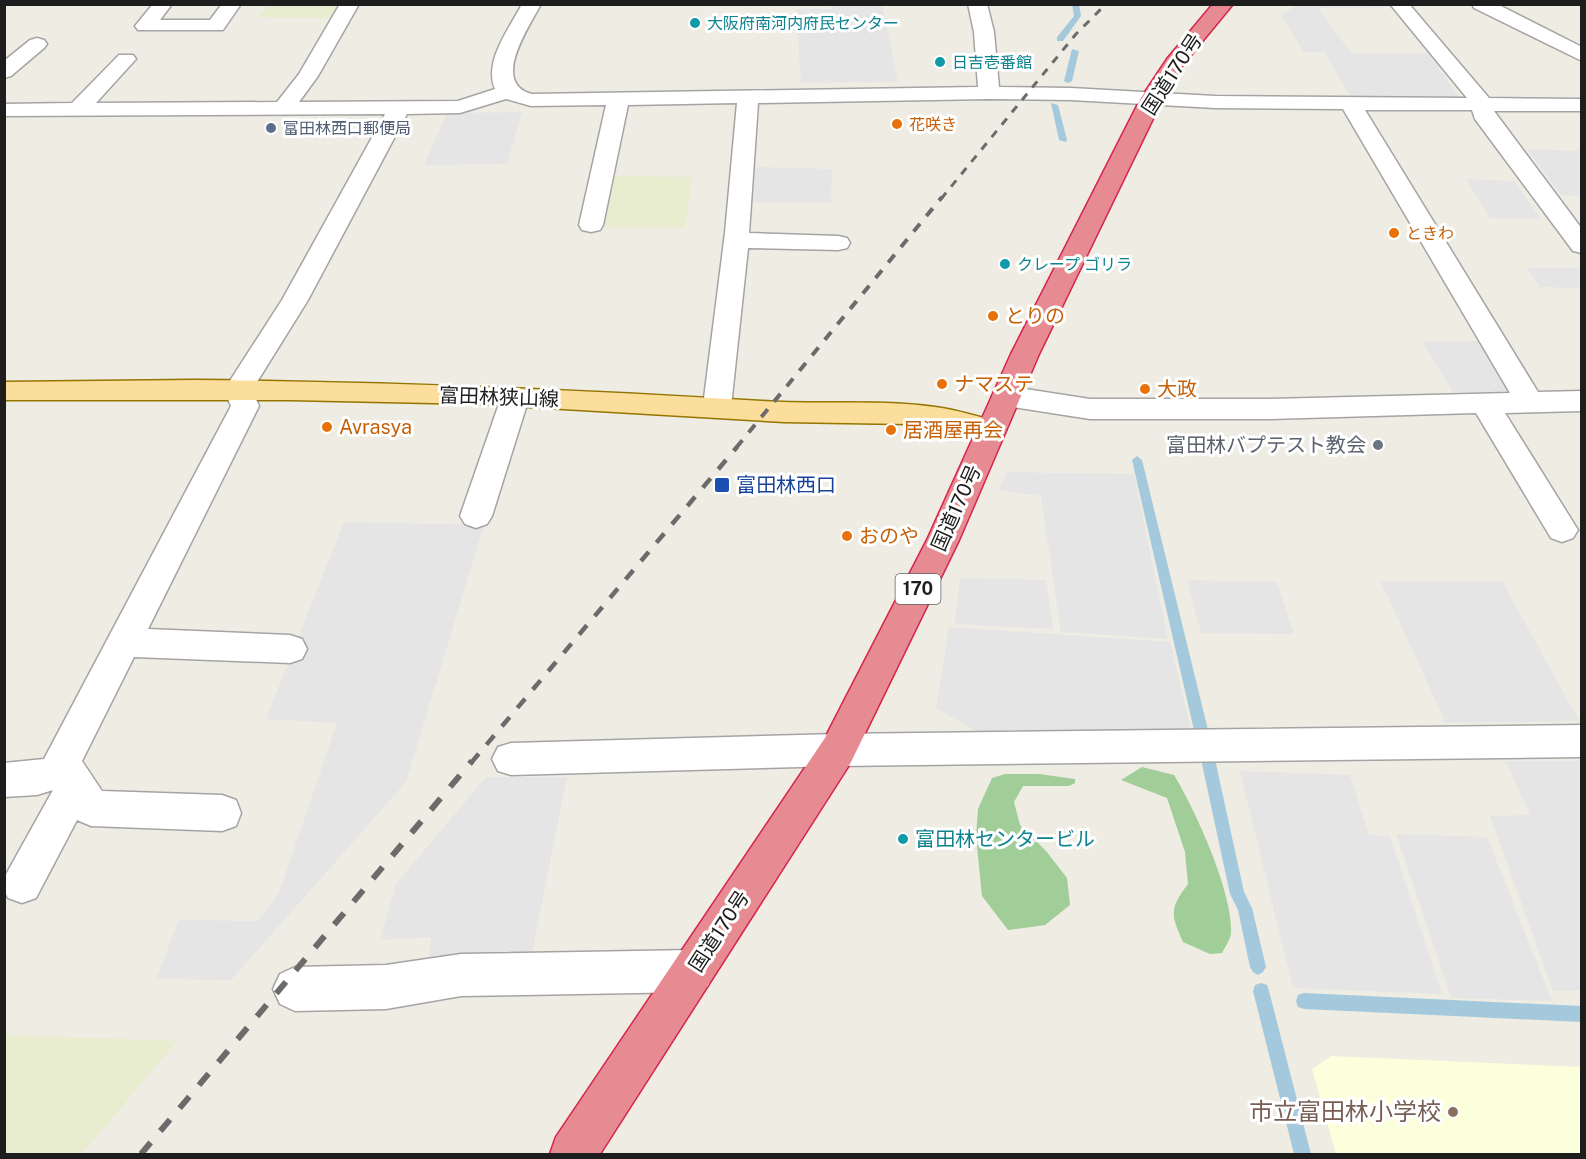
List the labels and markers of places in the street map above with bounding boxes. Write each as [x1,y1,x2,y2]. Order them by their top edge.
place label: 大阪府南河内府民センター [707,14,899,33]
marker: 大阪府南河内府民センター [688,16,702,30]
place label: 日吉壱番館 [952,53,1032,72]
marker: 日吉壱番館 [933,55,947,69]
place label: 花咲き [909,115,957,134]
marker: 花咲き [890,117,904,131]
place label: 富田林西口郵便局 [283,119,411,138]
marker: 富田林西口郵便局 [264,121,278,135]
place label: ときわ [1406,224,1454,243]
marker: ときわ [1387,226,1401,240]
place label: クレープ ゴリラ [1017,255,1132,274]
marker: クレープ ゴリラ [998,257,1012,271]
place label: とりの [1005,304,1065,328]
marker: とりの [986,309,1000,323]
place label: ナマステ [954,372,1034,396]
marker: ナマステ [935,377,949,391]
place label: 大政 [1157,377,1197,401]
marker: 大政 [1138,382,1152,396]
place label: Avrasya [339,415,412,439]
place label: 居酒屋再会 [903,418,1003,442]
marker: Avrasya [320,420,334,434]
marker: 居酒屋再会 [884,423,898,437]
place label: 富田林バプテスト教会 [1166,433,1366,457]
marker: 富田林バプテスト教会 [1371,438,1385,452]
place label: 富田林西口 [736,473,836,497]
marker: 富田林西口 [713,476,731,494]
place label: おのや [859,524,919,548]
marker: おのや [840,529,854,543]
place label: 富田林センタービル [915,827,1095,851]
marker: 富田林センタービル [896,832,910,846]
place label: 市立富田林小学校 [1249,1097,1441,1125]
marker: 市立富田林小学校 [1446,1105,1460,1119]

